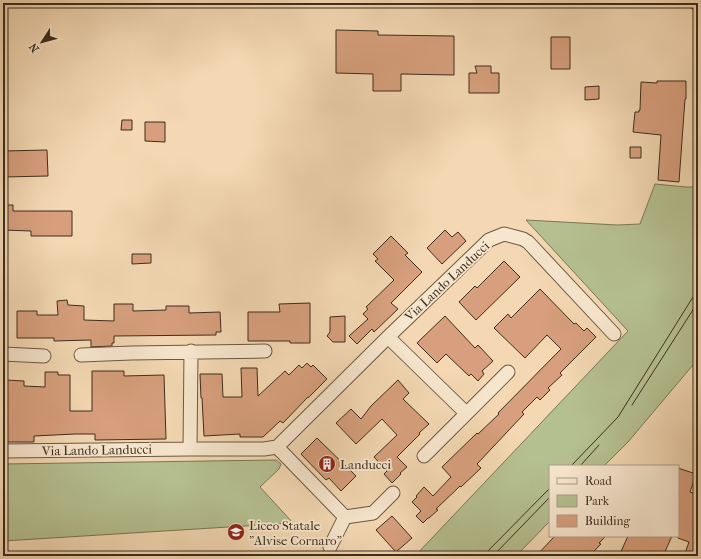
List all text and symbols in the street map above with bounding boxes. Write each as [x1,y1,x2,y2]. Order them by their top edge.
north arrow [22,22,62,62]
text: N [26,40,42,55]
street label: Via Lando Landucci [401,238,492,325]
street label: Via Lando Landucci [41,442,152,458]
building icon: Landucci [317,454,337,474]
place label: Landucci [340,457,391,472]
legend [549,465,679,537]
text: Road [585,474,612,488]
text: Park [585,494,610,508]
text: Building [585,514,630,528]
place label: Liceo Statale "Alvise Cornaro" [249,518,342,548]
school or university icon: Liceo Statale "Alvise Cornaro" [226,522,246,542]

